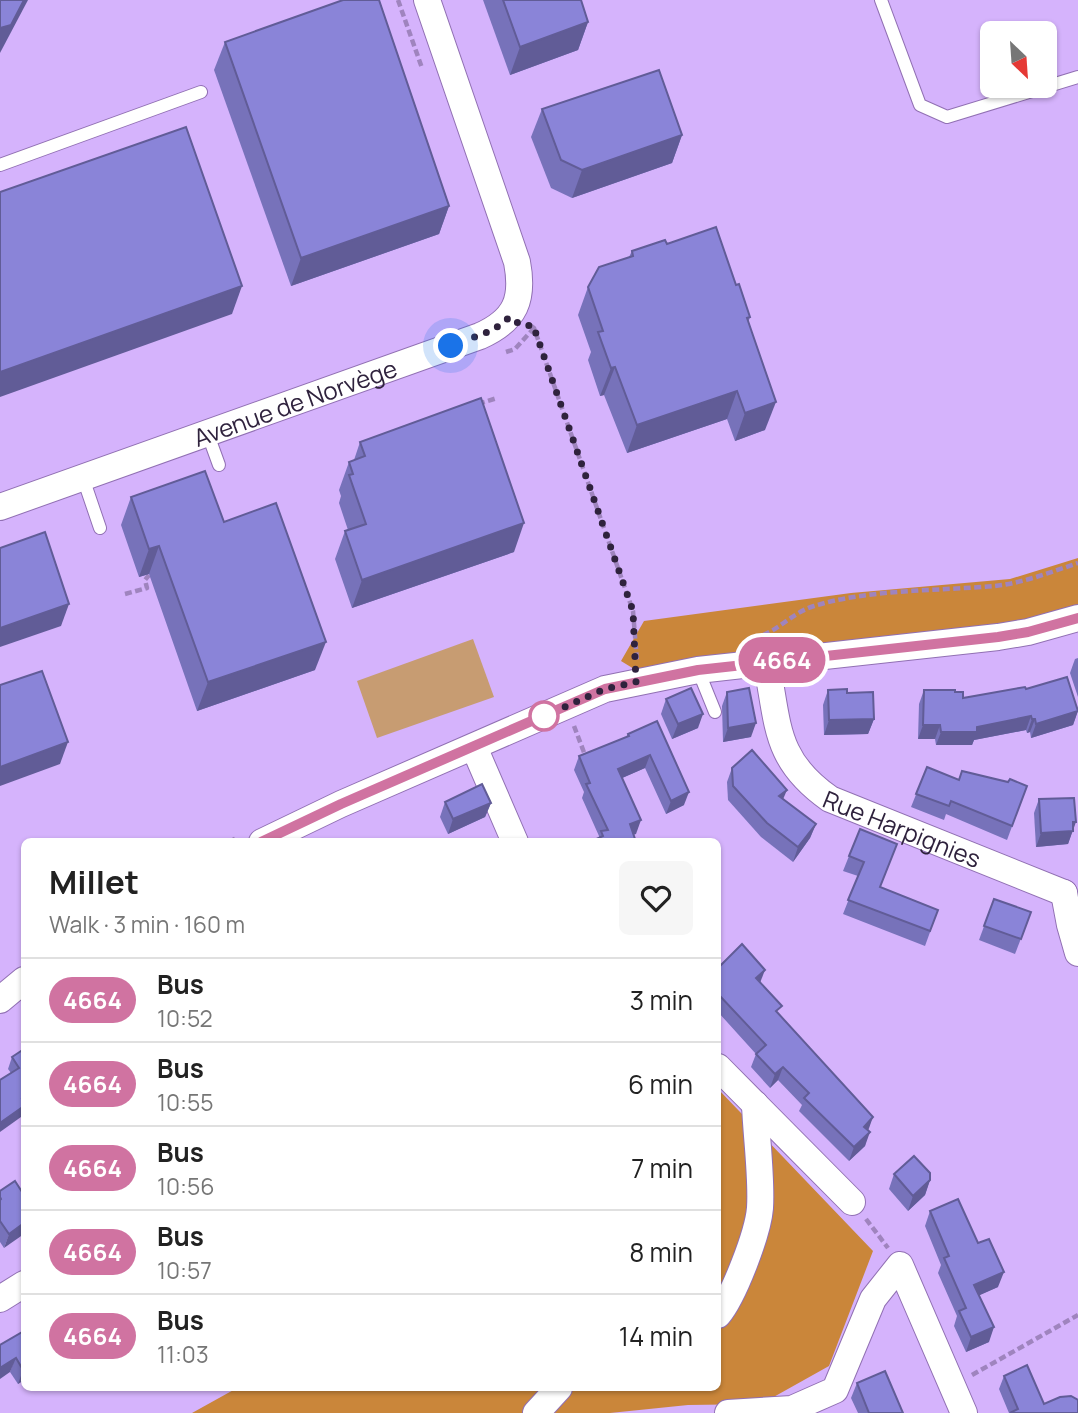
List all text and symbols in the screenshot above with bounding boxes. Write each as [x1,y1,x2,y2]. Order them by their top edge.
north arrow [980,21,1057,98]
map controls [980,21,1057,98]
your location [433,328,468,363]
street label: Avenue de Norvège [189,351,401,453]
line badge: 4664 [733,637,831,683]
text: 4664 [752,643,812,676]
unlabelled marker [529,701,559,731]
street label: Rue Harpignies [819,782,986,875]
text: Millet [49,859,139,904]
button: heart [619,861,693,935]
text: Walk · 3 min · 160 m [49,908,245,940]
text: Bus [157,966,204,1002]
text: 3 min [630,982,693,1018]
text: 4664 [63,983,122,1016]
text: 10:52 [157,1002,213,1034]
text: Bus [157,1050,204,1086]
text: 6 min [628,1066,693,1102]
text: 4664 [63,1067,122,1100]
text: 10:55 [157,1086,214,1118]
text: Bus [157,1134,204,1170]
text: 7 min [631,1150,693,1186]
text: 4664 [63,1151,122,1184]
text: 10:56 [157,1170,214,1202]
text: Bus [157,1218,204,1254]
text: 8 min [629,1234,693,1270]
text: 4664 [63,1235,122,1268]
text: 10:57 [157,1254,212,1286]
text: Bus [157,1302,204,1338]
text: 14 min [619,1318,693,1354]
text: 4664 [63,1319,122,1352]
text: 11:03 [157,1338,209,1370]

